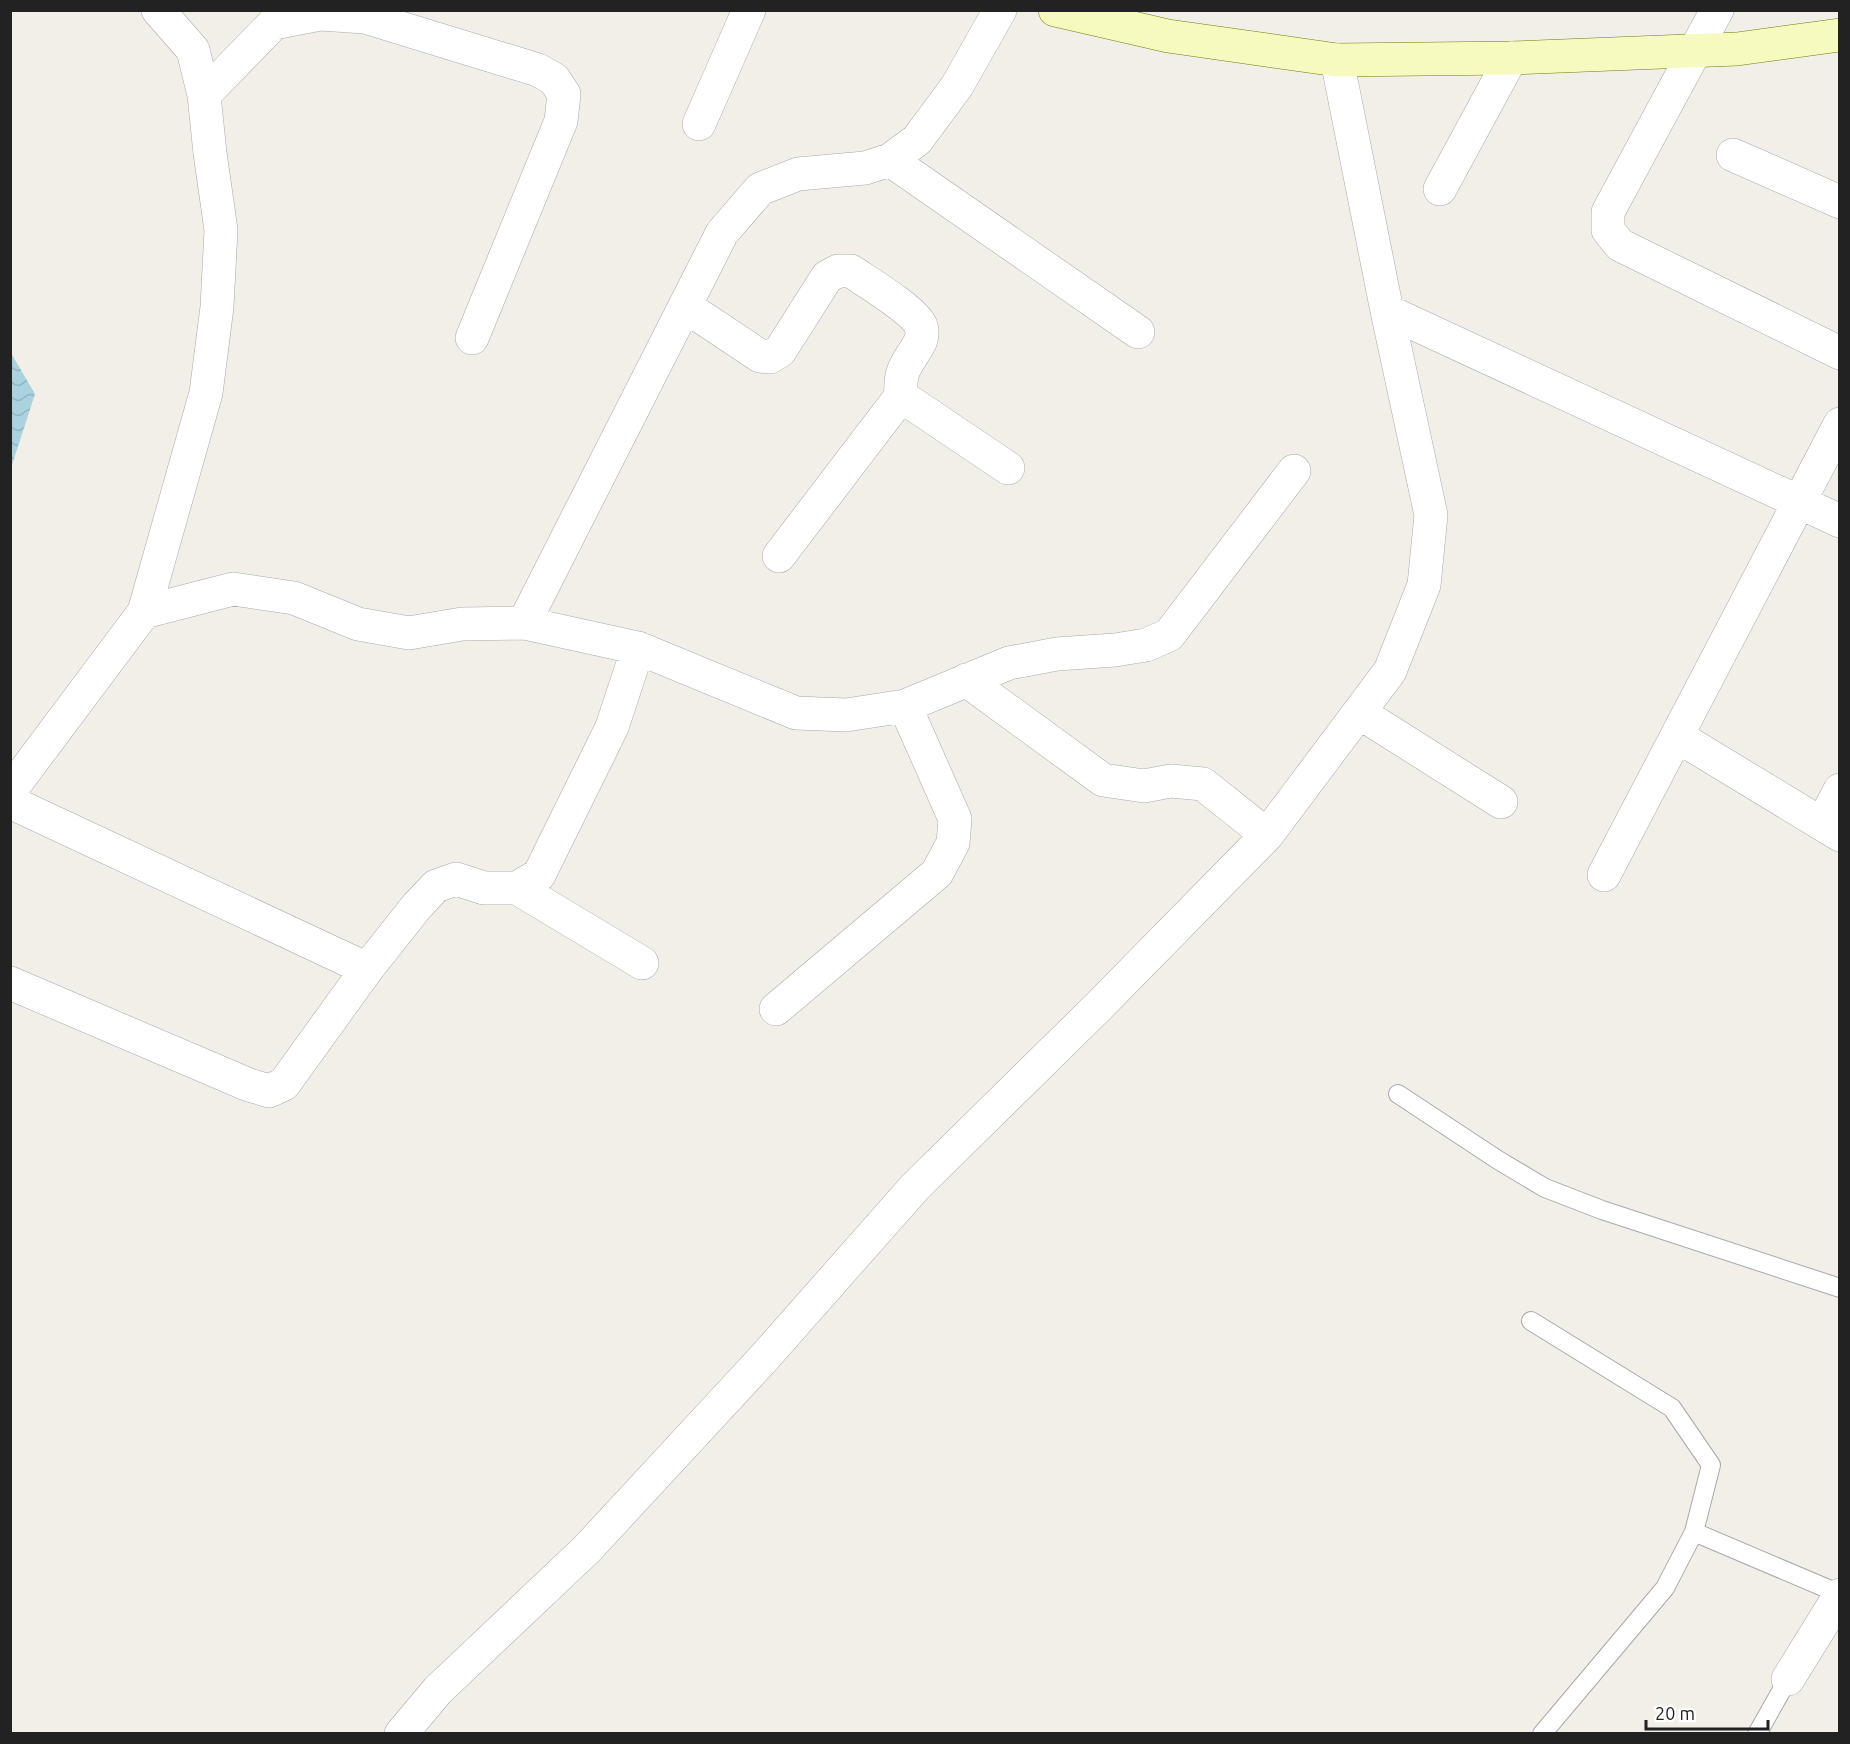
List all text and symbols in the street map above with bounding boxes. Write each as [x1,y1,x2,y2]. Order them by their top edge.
scale bar [1646,1693,1768,1731]
text: 20 m [1655,1703,1695,1723]

